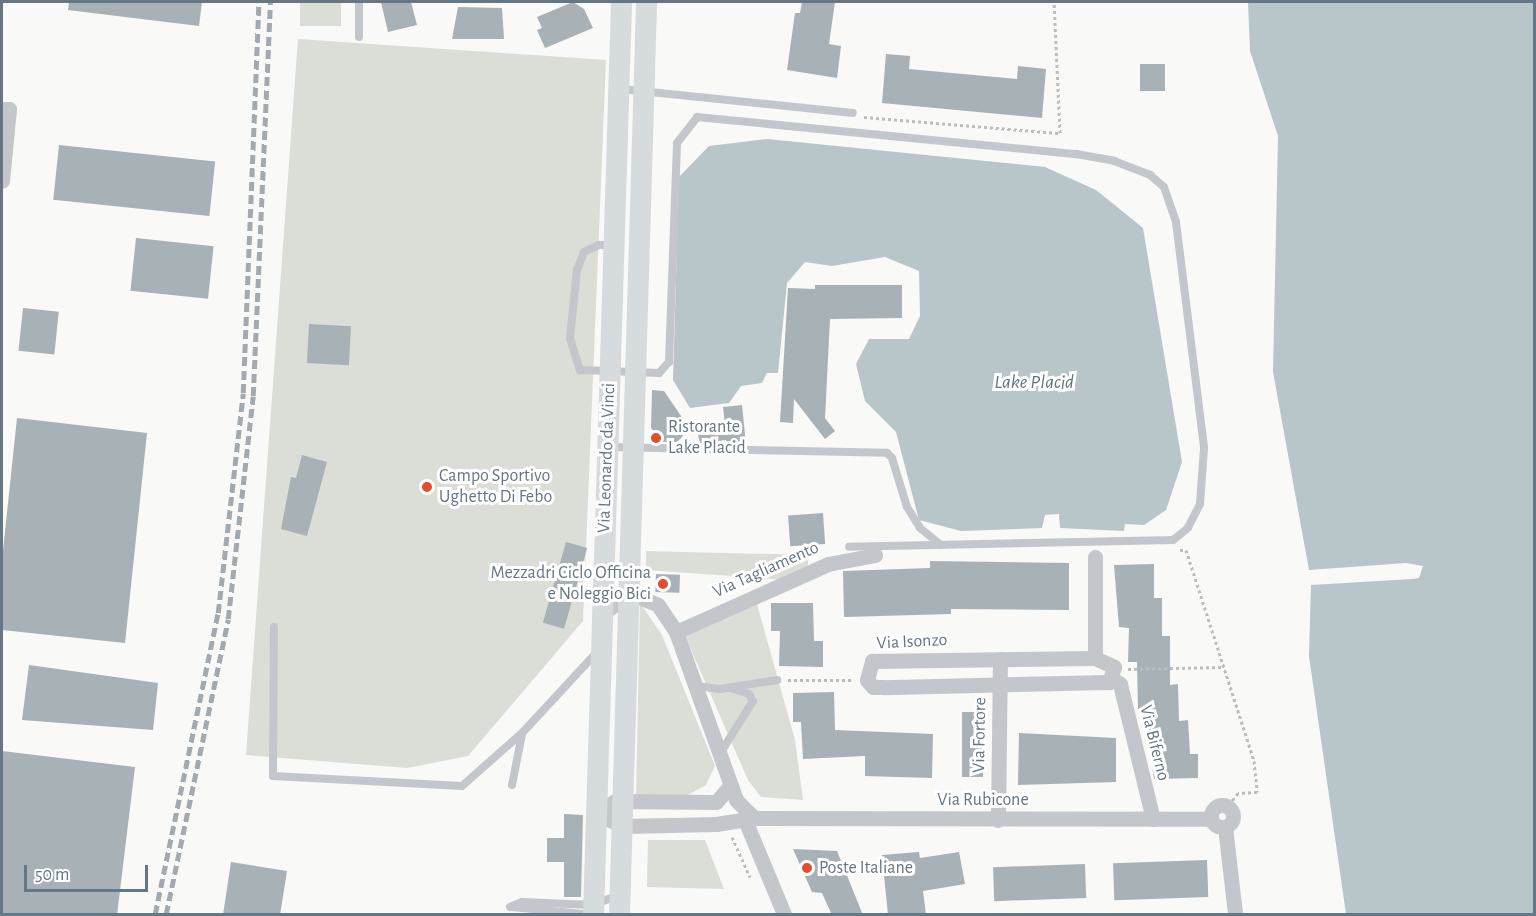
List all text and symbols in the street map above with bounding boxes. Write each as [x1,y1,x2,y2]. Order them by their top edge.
water label: Lake Placid [994,370,1074,394]
street label: Via Leonardo da Vinci [594,383,620,533]
place label: Ristorante Lake Placid [668,417,746,460]
marker: Ristorante Lake Placid [649,431,663,445]
place label: Campo Sportivo Ughetto Di Febo [439,466,552,508]
marker: Campo Sportivo Ughetto Di Febo [420,480,434,494]
street label: Via Tagliamento [710,537,822,603]
place label: Mezzadri Ciclo Officina e Noleggio Bici [491,563,651,606]
marker: Mezzadri Ciclo Officina e Noleggio Bici [656,577,670,591]
street label: Via Isonzo [876,629,948,655]
street label: Via Fortore [969,697,991,773]
street label: Via Biferno [1134,703,1174,783]
street label: Via Rubicone [937,789,1029,811]
scale bar [27,853,152,891]
place label: Poste Italiane [819,857,913,879]
marker: Poste Italiane [800,861,814,875]
text: 50 m [35,866,69,884]

